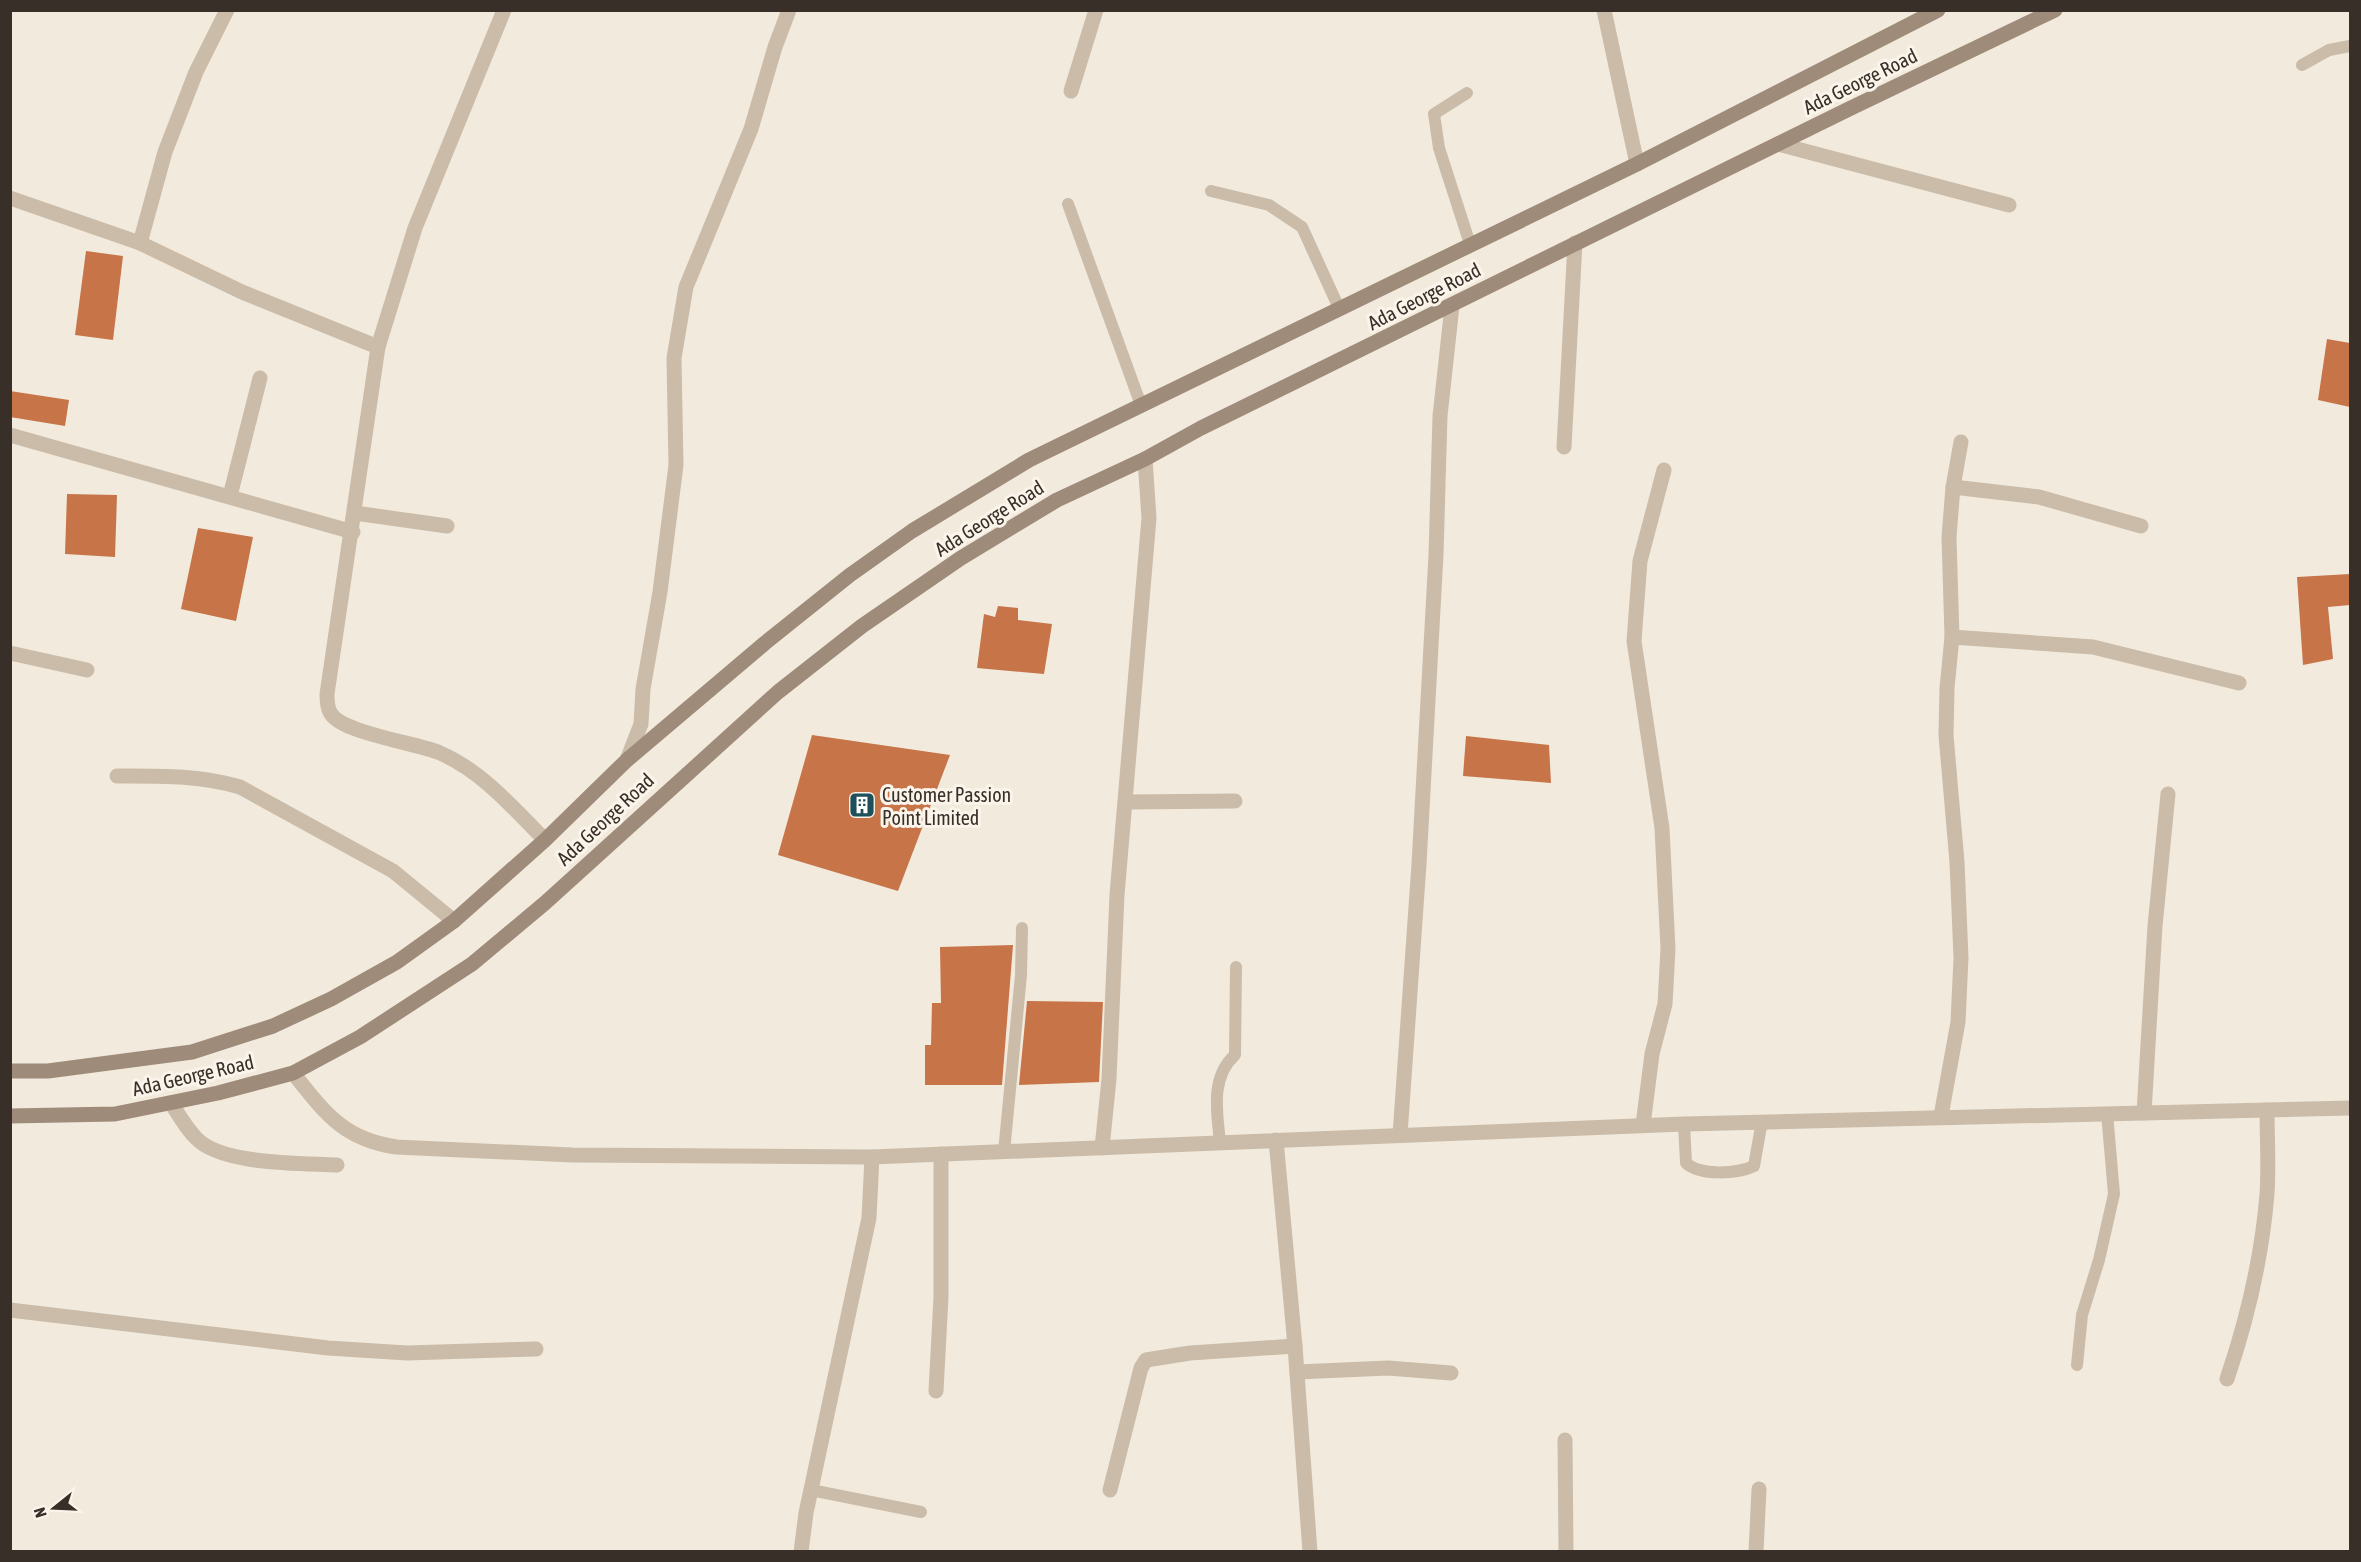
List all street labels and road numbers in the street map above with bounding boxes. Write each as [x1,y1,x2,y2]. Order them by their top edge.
street label: Ada George Road [1799,44,1921,118]
street label: Ada George Road [1364,258,1484,334]
street label: Ada George Road [930,475,1048,561]
street label: Ada George Road [552,768,658,870]
street label: Ada George Road [130,1050,256,1100]

